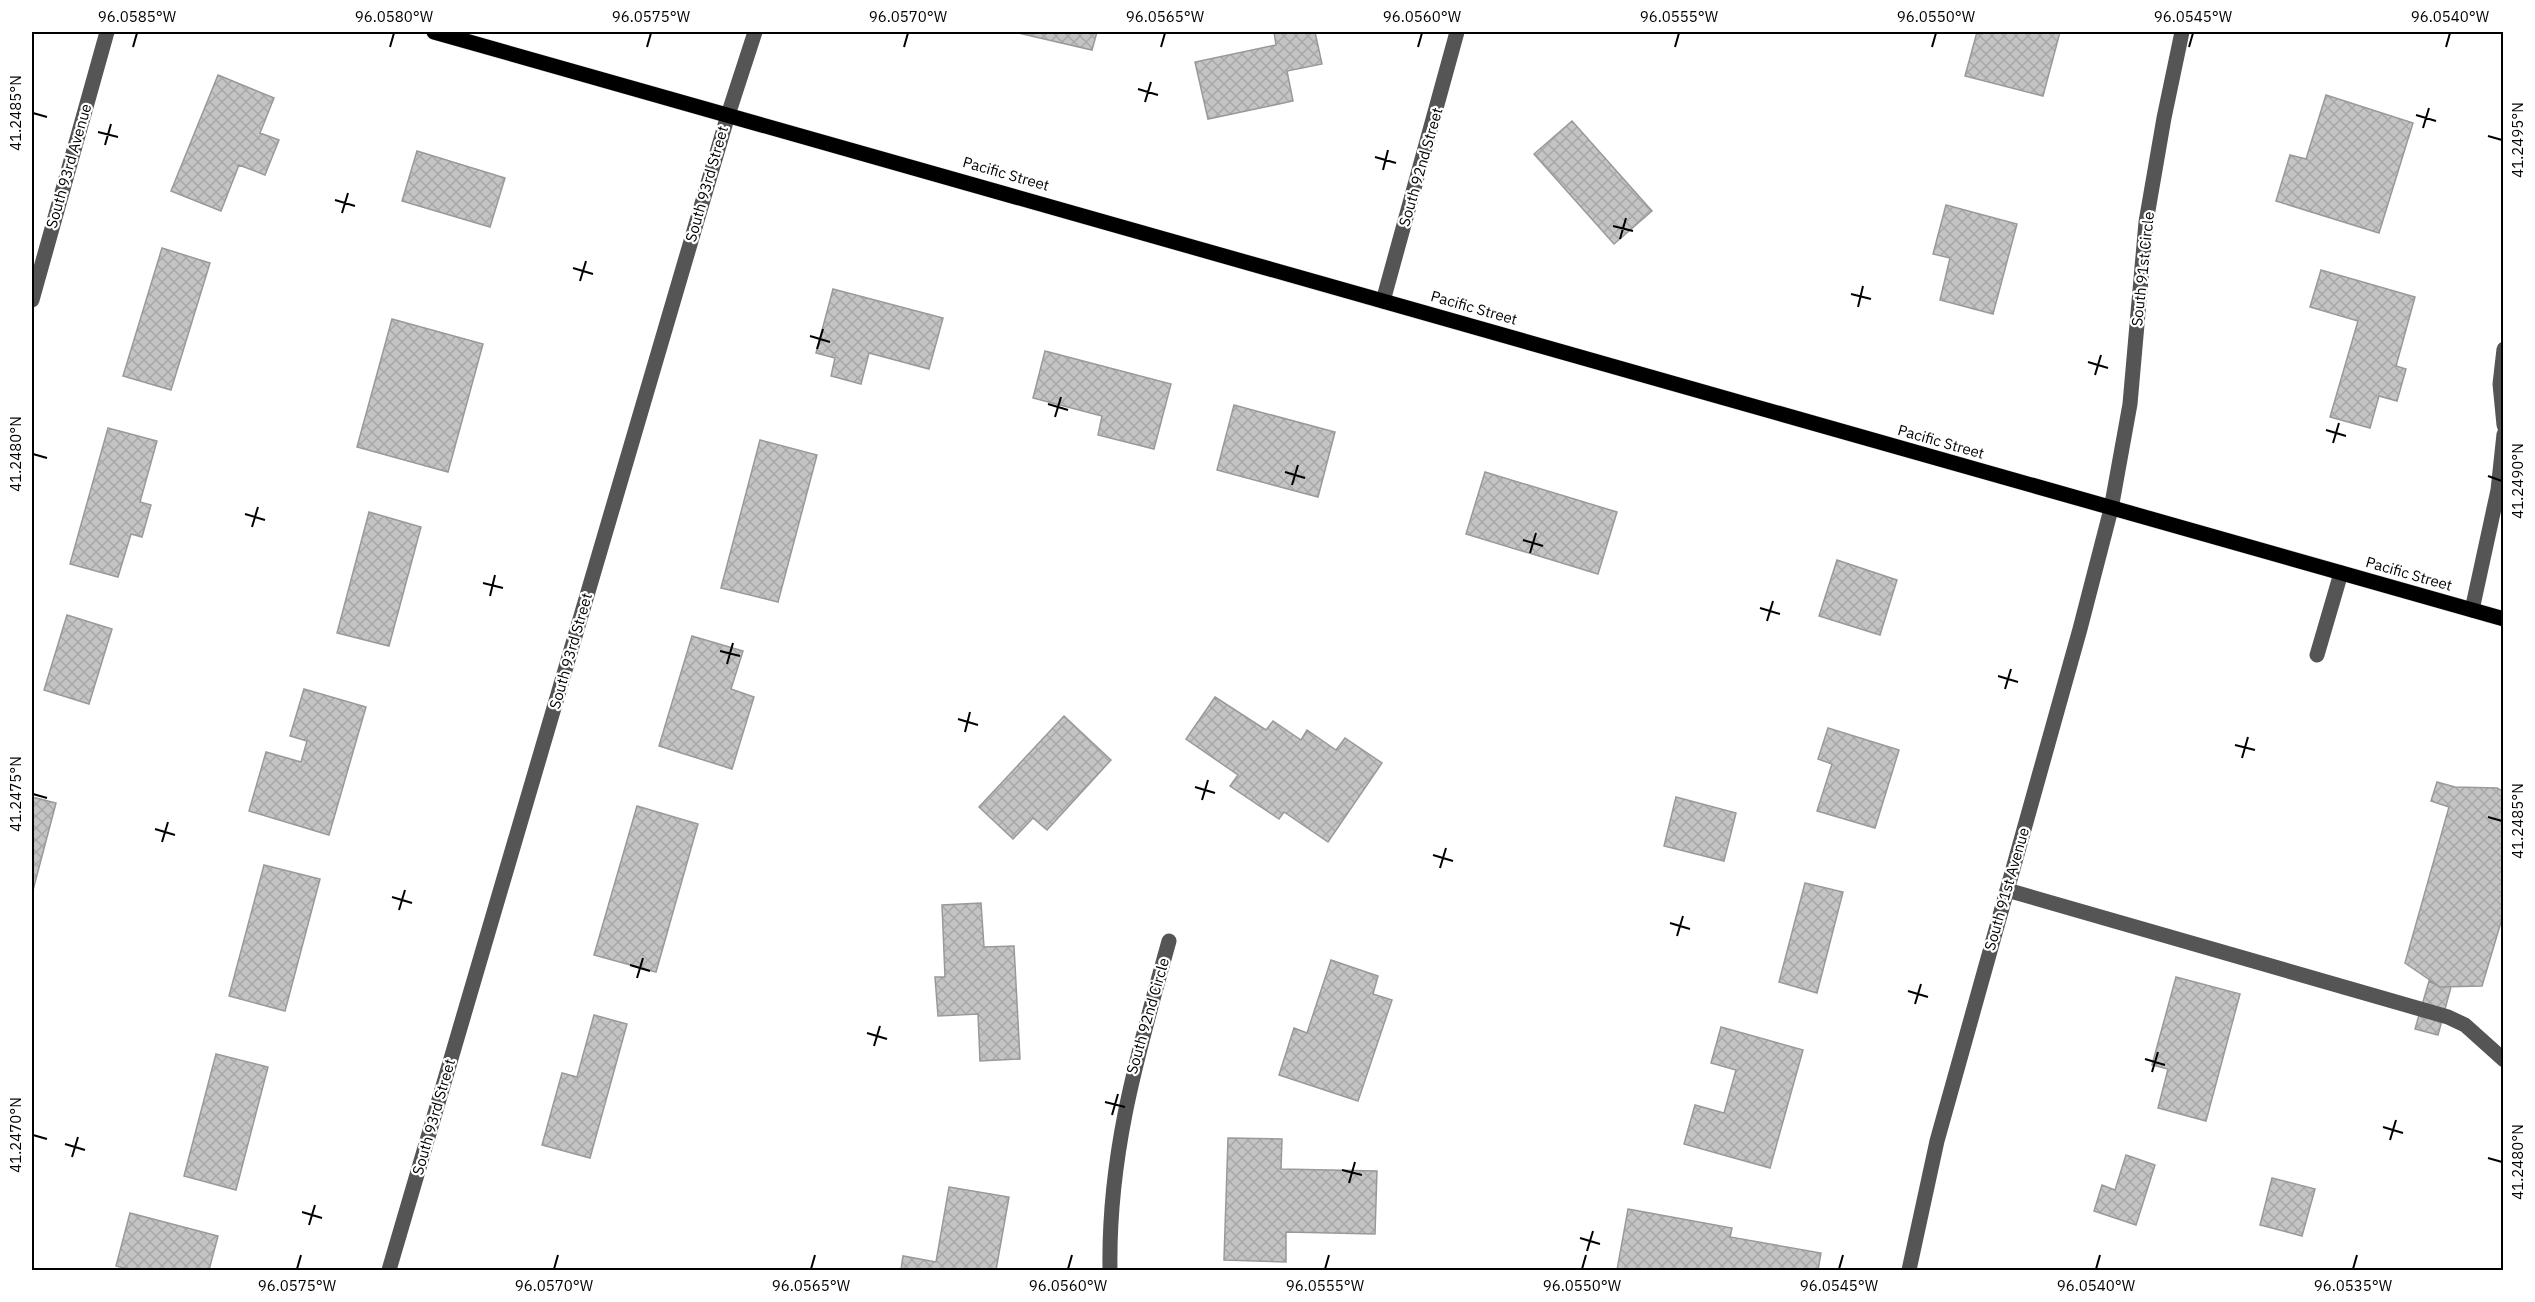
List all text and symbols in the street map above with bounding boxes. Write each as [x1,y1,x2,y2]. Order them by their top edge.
text: 96.0585°W [98,7,177,26]
text: 96.0580°W [355,7,434,26]
text: 96.0575°W [612,7,691,26]
text: 96.0570°W [869,7,948,26]
text: 96.0565°W [1126,7,1205,26]
text: 96.0560°W [1383,7,1462,26]
text: 96.0555°W [1640,7,1719,26]
text: 96.0550°W [1897,7,1976,26]
text: 96.0545°W [2154,7,2233,26]
text: 96.0540°W [2411,7,2490,26]
text: 41.2485°N [6,75,25,151]
street label: South 93rd Avenue [42,101,95,230]
text: 41.2495°N [2508,102,2527,178]
street label: South 92nd Street [1394,105,1447,229]
street label: South 93rd Street [681,124,732,244]
street label: Pacific Street [961,152,1052,195]
street label: South 91st Circle [2127,211,2158,327]
street label: Pacific Street [1429,286,1520,329]
text: 41.2480°N [6,416,25,492]
street label: Pacific Street [1896,420,1987,463]
text: 41.2490°N [2508,443,2527,519]
street label: Pacific Street [2364,552,2455,595]
street label: South 93rd Street [545,591,596,711]
text: 41.2475°N [6,756,25,832]
text: 41.2485°N [2508,783,2527,859]
street label: South 91st Avenue [1980,825,2033,953]
street label: South 92nd Circle [1122,956,1173,1076]
street label: South 93rd Street [408,1057,459,1177]
text: 41.2470°N [6,1097,25,1173]
text: 41.2480°N [2508,1124,2527,1200]
text: 96.0575°W [258,1276,337,1295]
text: 96.0570°W [515,1276,594,1295]
text: 96.0565°W [772,1276,851,1295]
text: 96.0560°W [1029,1276,1108,1295]
text: 96.0555°W [1286,1276,1365,1295]
text: 96.0550°W [1543,1276,1622,1295]
text: 96.0545°W [1800,1276,1879,1295]
text: 96.0540°W [2057,1276,2136,1295]
text: 96.0535°W [2314,1276,2393,1295]

